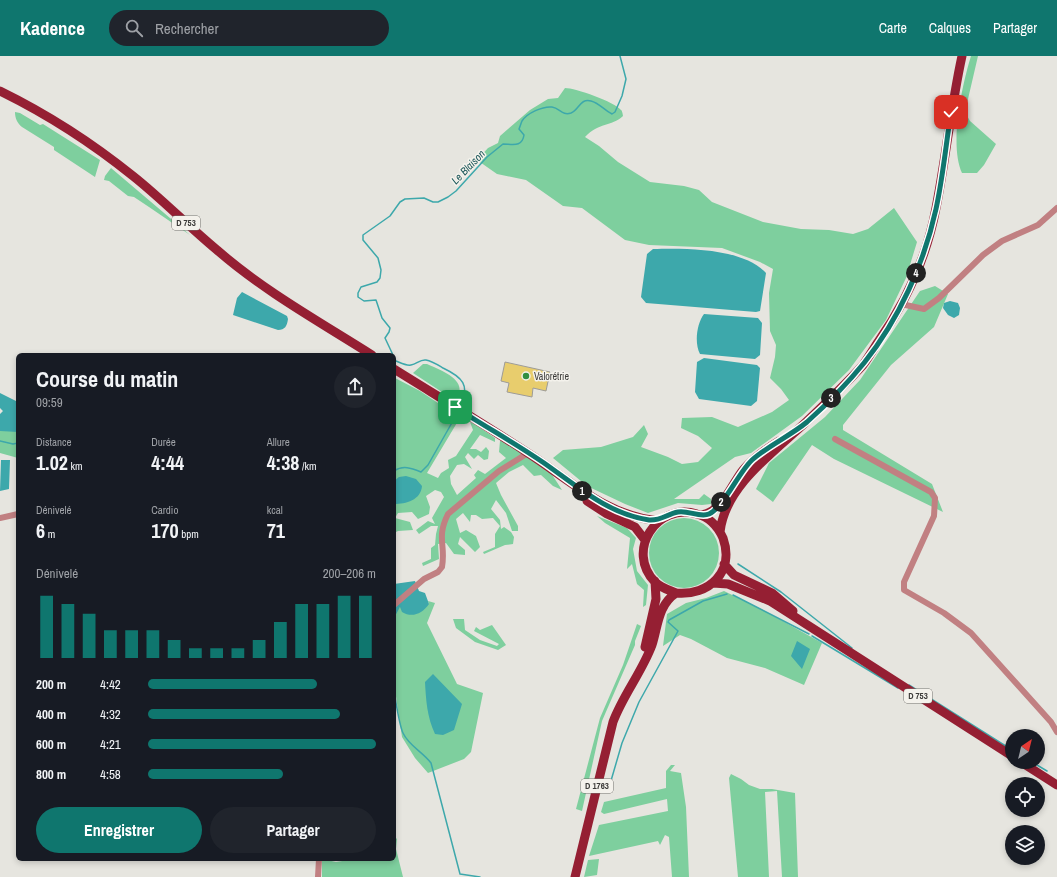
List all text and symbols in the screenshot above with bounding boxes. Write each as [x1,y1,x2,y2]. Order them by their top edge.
search box [109,10,389,46]
text: Kadence [20,15,85,41]
icon: search [123,17,145,39]
text: Rechercher [155,18,219,39]
text: Carte [879,19,907,37]
text: Calques [929,19,971,37]
text: Partager [993,19,1037,37]
pin [934,95,968,129]
icon: check [940,101,962,123]
water label: Le Blaison [448,147,488,187]
road number: D 753 [172,216,200,230]
pin: 4 [906,263,926,283]
text: 4 [913,266,919,280]
text: Course du matin [36,364,178,394]
button: share [334,366,376,408]
place label: Valorétrie [534,370,569,383]
marker: Valorétrie [521,371,531,381]
pin: 3 [821,388,841,408]
pin [438,390,472,424]
text: 3 [828,391,834,405]
text: 09:59 [36,394,63,411]
icon: arrive [444,396,466,418]
text: Distance [36,435,72,449]
text: Durée [151,435,176,449]
text: Allure [267,435,290,449]
text: 1.02 [36,449,68,476]
text: 4:44 [151,449,184,476]
text: 4:38 [267,449,299,476]
text: km [68,459,82,473]
text: /km [299,459,317,473]
pin: 1 [572,481,592,501]
text: 1 [579,484,585,498]
pin: 2 [711,492,731,512]
text: 2 [718,495,724,509]
text: Dénivelé [36,503,72,517]
text: Cardio [151,503,178,517]
text: kcal [267,503,283,517]
text: 6 [36,517,45,544]
text: 170 [151,517,179,544]
text: 71 [267,517,285,544]
text: m [45,527,55,541]
text: bpm [179,527,199,541]
text: Dénivelé [36,565,78,582]
text: 200–206 m [323,565,376,582]
text: 200 m [36,676,66,693]
text: 4:42 [100,676,121,693]
road number: D 753 [904,689,932,703]
text: 400 m [36,706,66,723]
text: 4:32 [100,706,121,723]
north arrow [1005,729,1045,769]
map controls [1005,729,1045,865]
text: 600 m [36,736,66,753]
text: 4:21 [100,736,121,753]
text: 800 m [36,766,66,783]
text: 4:58 [100,766,121,783]
button: locate [1005,777,1045,817]
road number: D 1763 [581,779,613,793]
button: Enregistrer [36,807,202,853]
button: Partager [210,807,376,853]
button: layers [1005,825,1045,865]

